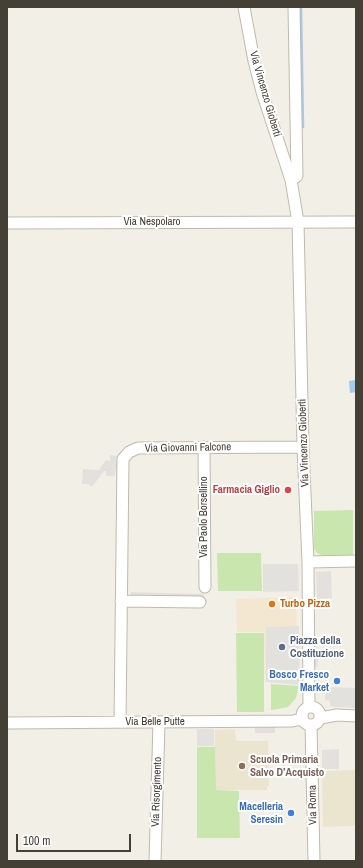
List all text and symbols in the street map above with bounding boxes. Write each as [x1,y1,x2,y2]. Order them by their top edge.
street label: Via Vincenzo Gioberti [246,50,284,138]
street label: Via Nespolaro [123,215,181,229]
street label: Via Vincenzo Gioberti [296,399,312,487]
street label: Via Giovanni Falcone [145,441,231,455]
street label: Via Paolo Borsellino [197,476,211,558]
place label: Farmacia Giglio [213,483,280,497]
marker: Farmacia Giglio [283,485,293,495]
place label: Turbo Pizza [280,597,330,611]
marker: Turbo Pizza [267,599,277,609]
place label: Piazza della Costituzione [290,634,344,660]
marker: Piazza della Costituzione [277,642,287,652]
place label: Bosco Fresco Market [269,668,329,694]
marker: Bosco Fresco Market [332,676,342,686]
street label: Via Belle Putte [125,715,185,729]
place label: Scuola Primaria Salvo D’Acquisto [250,753,324,779]
street label: Via Risorgimento [149,757,165,827]
marker: Scuola Primaria Salvo D’Acquisto [237,761,247,771]
street label: Via Roma [306,785,320,825]
place label: Macelleria Seresin [239,800,283,826]
marker: Macelleria Seresin [286,808,296,818]
scale bar [18,826,133,852]
text: 100 m [23,833,50,849]

